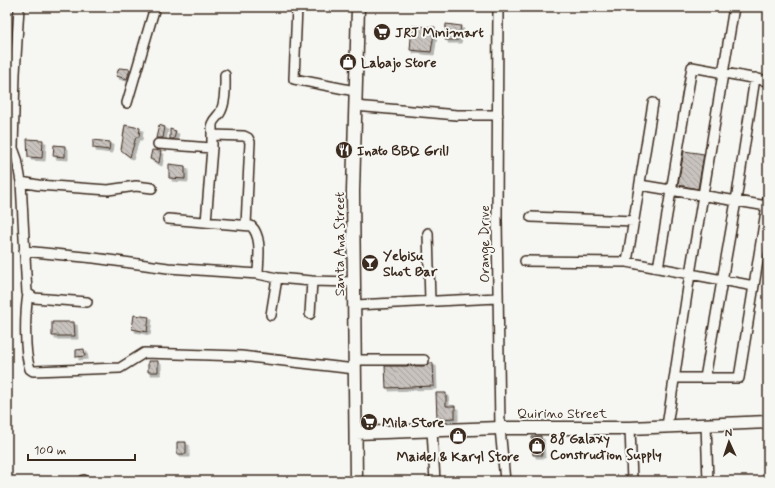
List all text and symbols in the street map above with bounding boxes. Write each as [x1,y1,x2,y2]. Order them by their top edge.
supermarket icon: JRJ Minimart [372,22,392,42]
place label: JRJ Minimart [395,24,484,42]
shop icon: Labajo Store [338,52,358,72]
place label: Labajo Store [361,54,436,73]
restaurant icon: Inato BBQ Grill [334,140,354,160]
place label: Inato BBQ Grill [357,142,449,160]
street label: Santa Ana Street [331,192,349,296]
street label: Orange Drive [476,205,495,283]
place label: Yebisu Shot Bar [383,247,438,281]
bar icon: Yebisu Shot Bar [360,253,380,273]
street label: Quirino Street [517,405,608,423]
supermarket icon: Mila Store [359,412,379,432]
place label: Mila Store [382,414,444,432]
north arrow [709,422,749,462]
shop icon: Maidel & Karyl Store [448,426,468,446]
text: N [725,426,733,440]
place label: 88 Galaxy Construction Supply [550,430,662,464]
scale bar [28,436,135,462]
shop icon: 88 Galaxy Construction Supply [527,436,547,456]
text: 100 m [34,443,66,459]
place label: Maidel & Karyl Store [397,448,519,466]

